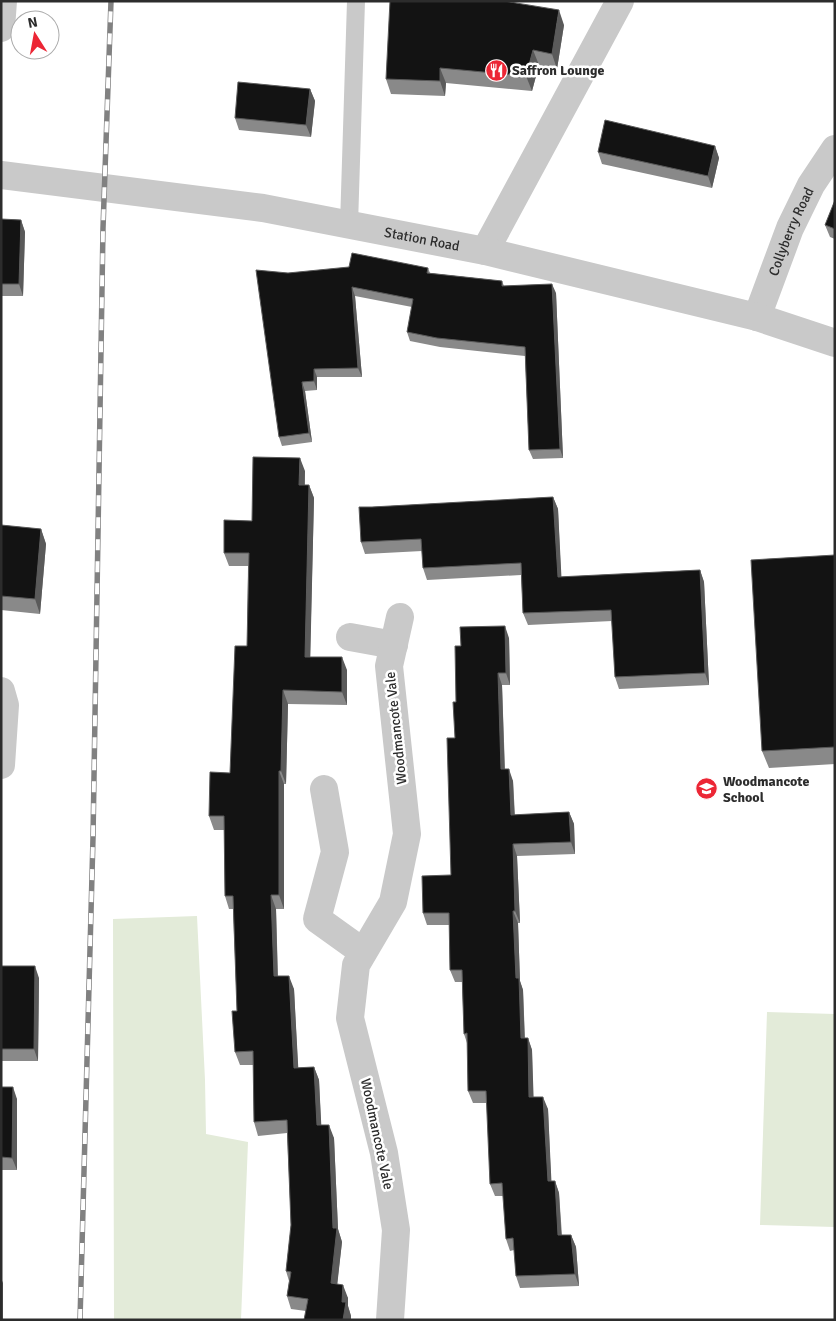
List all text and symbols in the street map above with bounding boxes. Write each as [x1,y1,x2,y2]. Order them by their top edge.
north arrow [10,10,60,60]
text: N [26,13,39,32]
restaurant icon: Saffron Lounge [484,58,508,82]
place label: Saffron Lounge [512,62,604,79]
street label: Collyberry Road [765,184,817,278]
street label: Station Road [383,223,461,254]
street label: Woodmancote Vale [382,671,410,785]
place label: Woodmancote School [723,773,809,806]
school or university icon: Woodmancote School [695,777,719,801]
street label: Woodmancote Vale [357,1077,397,1191]

